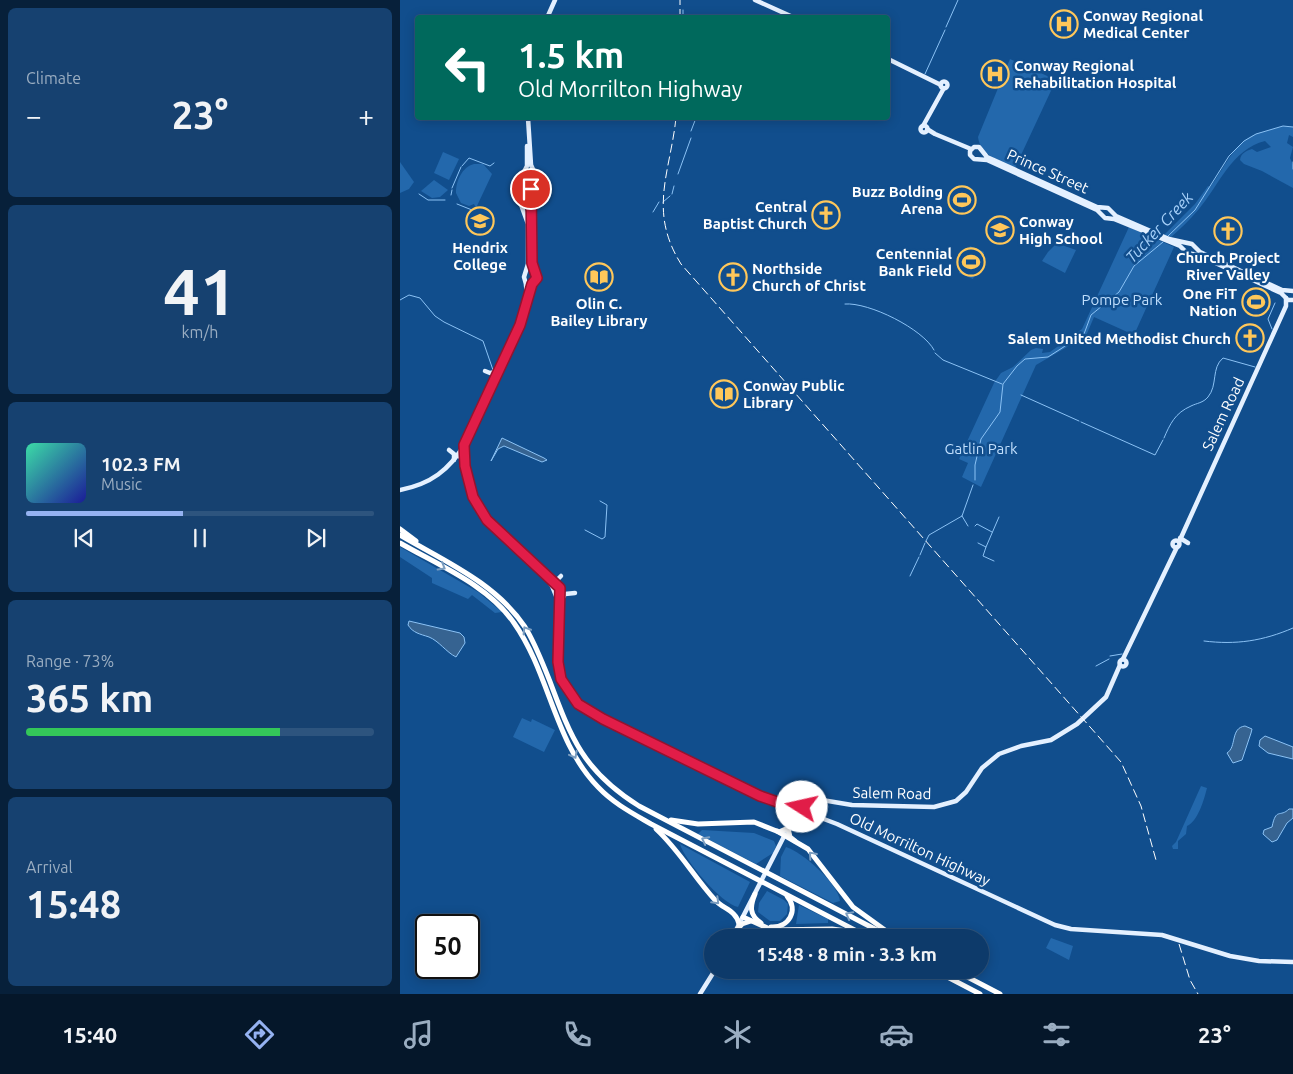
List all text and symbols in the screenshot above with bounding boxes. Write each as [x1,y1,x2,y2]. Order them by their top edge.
place label: Conway Regional Medical Center [1083,7,1203,41]
hospital icon: Conway Regional Medical Center [1049,9,1079,39]
icon: left [435,35,500,100]
text: 1.5 km [518,35,624,75]
place label: Conway Regional Rehabilitation Hospital [1014,57,1177,91]
hospital icon: Conway Regional Rehabilitation Hospital [980,59,1010,89]
text: Climate [26,69,81,87]
text: Old Morrilton Highway [518,76,742,101]
text: 23° [172,94,228,136]
text: − [26,100,42,131]
text: + [358,100,374,131]
street label: Prince Street [1005,145,1091,197]
pin [510,168,552,210]
icon: arrive [517,175,545,203]
place label: Buzz Bolding Arena [852,183,943,217]
sports icon: Buzz Bolding Arena [947,185,977,215]
water label: Tucker Creek [1122,187,1197,266]
place label: Central Baptist Church [703,198,807,232]
church icon: Central Baptist Church [811,200,841,230]
school or university icon: Hendrix College [465,206,495,236]
place label: Conway High School [1019,213,1103,247]
school or university icon: Conway High School [985,215,1015,245]
church icon: Church Project River Valley [1213,216,1243,246]
place label: Hendrix College [452,239,508,273]
place label: Centennial Bank Field [876,245,952,279]
sports icon: Centennial Bank Field [956,247,986,277]
place label: Church Project River Valley [1176,249,1281,283]
text: 41 [163,254,237,327]
place label: Northside Church of Christ [752,260,866,294]
library icon: Olin C. Bailey Library [584,262,614,292]
church icon: Northside Church of Christ [718,262,748,292]
place label: One FiT Nation [1183,285,1237,319]
sports icon: One FiT Nation [1241,287,1271,317]
park label: Pompe Park [1082,291,1163,308]
place label: Olin C. Bailey Library [550,295,648,329]
text: km/h [182,323,218,341]
church icon: Salem United Methodist Church [1235,323,1265,353]
place label: Salem United Methodist Church [1008,330,1231,347]
street label: Salem Road [1199,375,1247,453]
place label: Conway Public Library [743,377,845,411]
library icon: Conway Public Library [709,379,739,409]
park label: Gatlin Park [945,440,1018,457]
text: 102.3 FM [101,453,181,475]
text: Music [101,475,142,493]
icon: previous [70,524,98,552]
icon: pause [186,524,214,552]
icon: next [302,524,330,552]
one-way arrow [437,561,446,571]
one-way arrow [523,627,533,636]
text: Range · 73% [26,652,114,670]
text: 365 km [26,677,153,719]
one-way arrow [568,749,578,758]
position arrow [775,780,827,832]
street label: Salem Road [852,784,932,802]
street label: Old Morrilton Highway [847,809,993,889]
one-way arrow [701,836,710,846]
one-way arrow [809,851,818,860]
text: Arrival [26,858,73,876]
text: 15:48 [26,883,121,925]
one-way arrow [711,895,720,904]
one-way arrow [845,911,854,921]
speed limit sign: 50 [415,914,480,979]
text: 15:48 · 8 min · 3.3 km [756,943,937,965]
icon: directions [242,1017,277,1052]
icon: music [401,1017,436,1052]
icon: phone [560,1017,595,1052]
icon: climate [720,1017,755,1052]
icon: car [879,1017,914,1052]
icon: filters [1039,1017,1074,1052]
text: 15:40 [62,1022,117,1047]
text: 23° [1198,1022,1231,1047]

